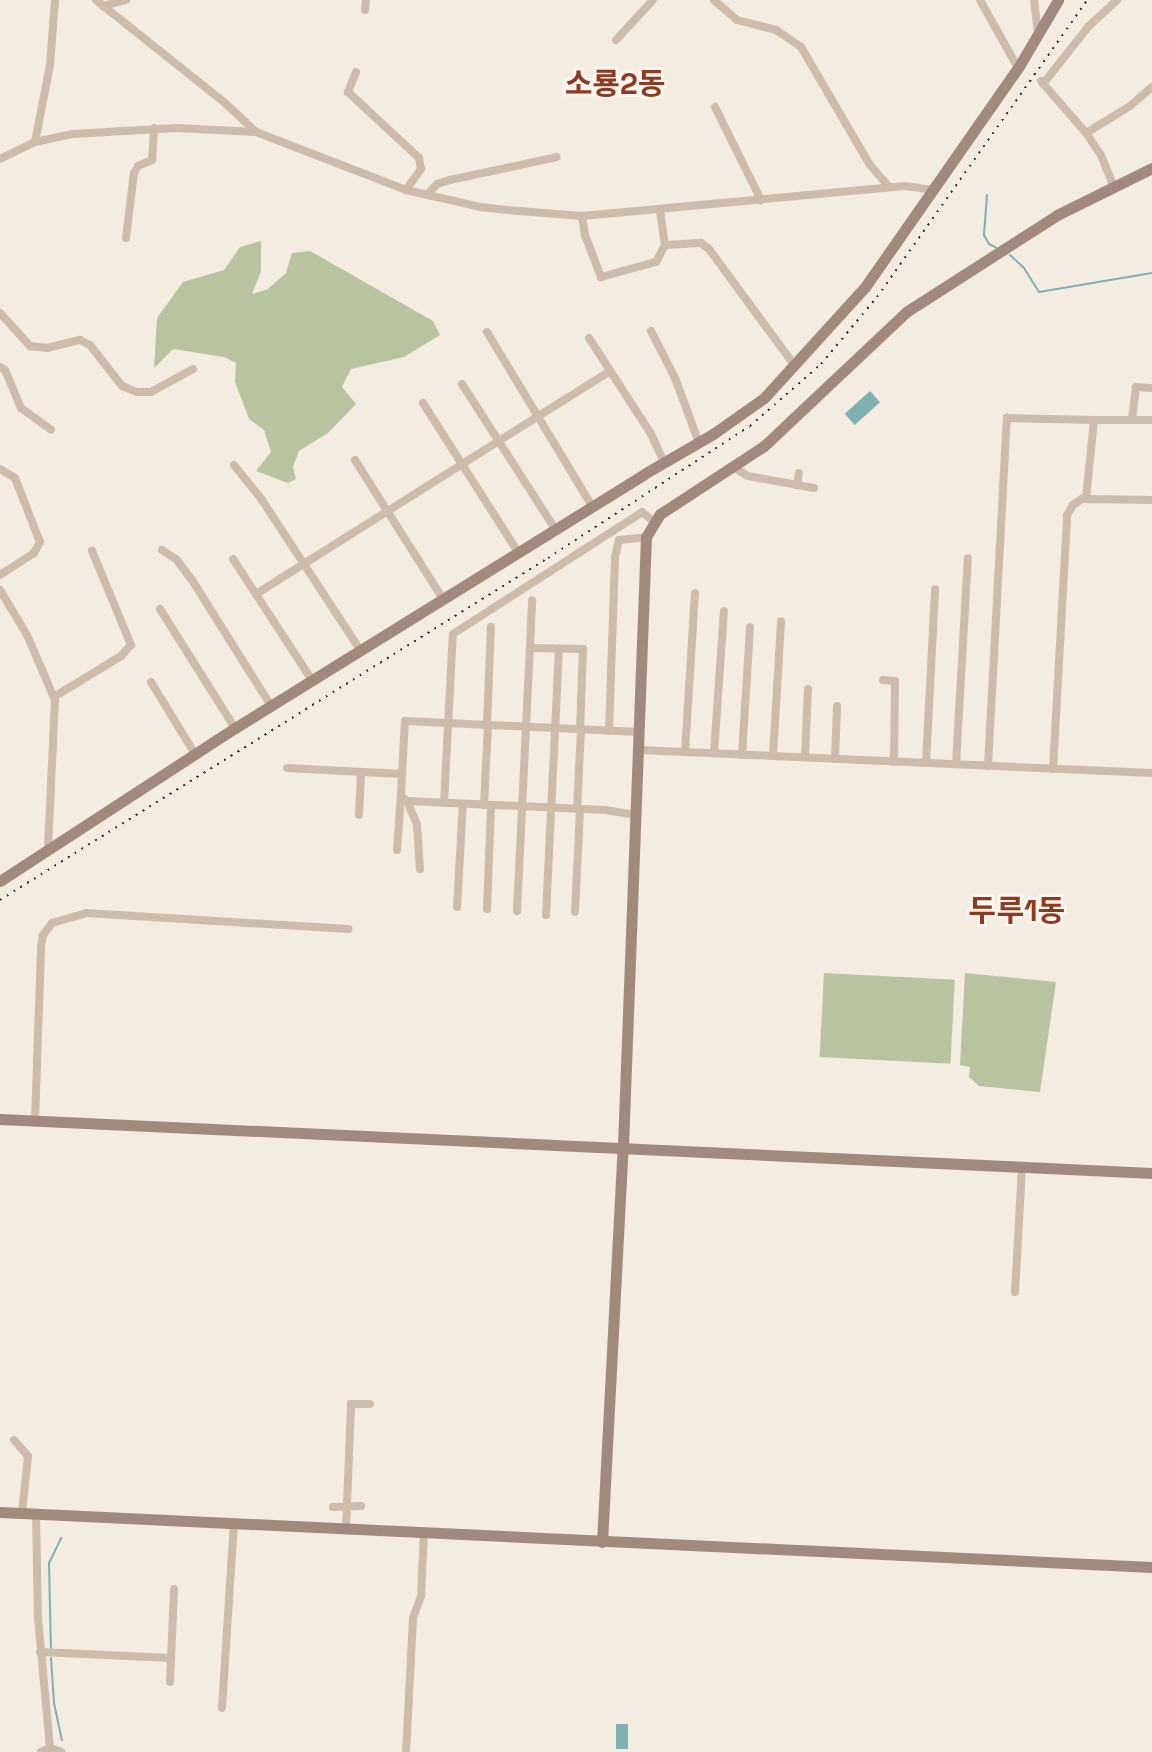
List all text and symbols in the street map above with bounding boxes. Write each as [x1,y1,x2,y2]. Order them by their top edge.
district label: 소룡2동 [565,66,665,102]
district label: 두루1동 [969,893,1065,929]

